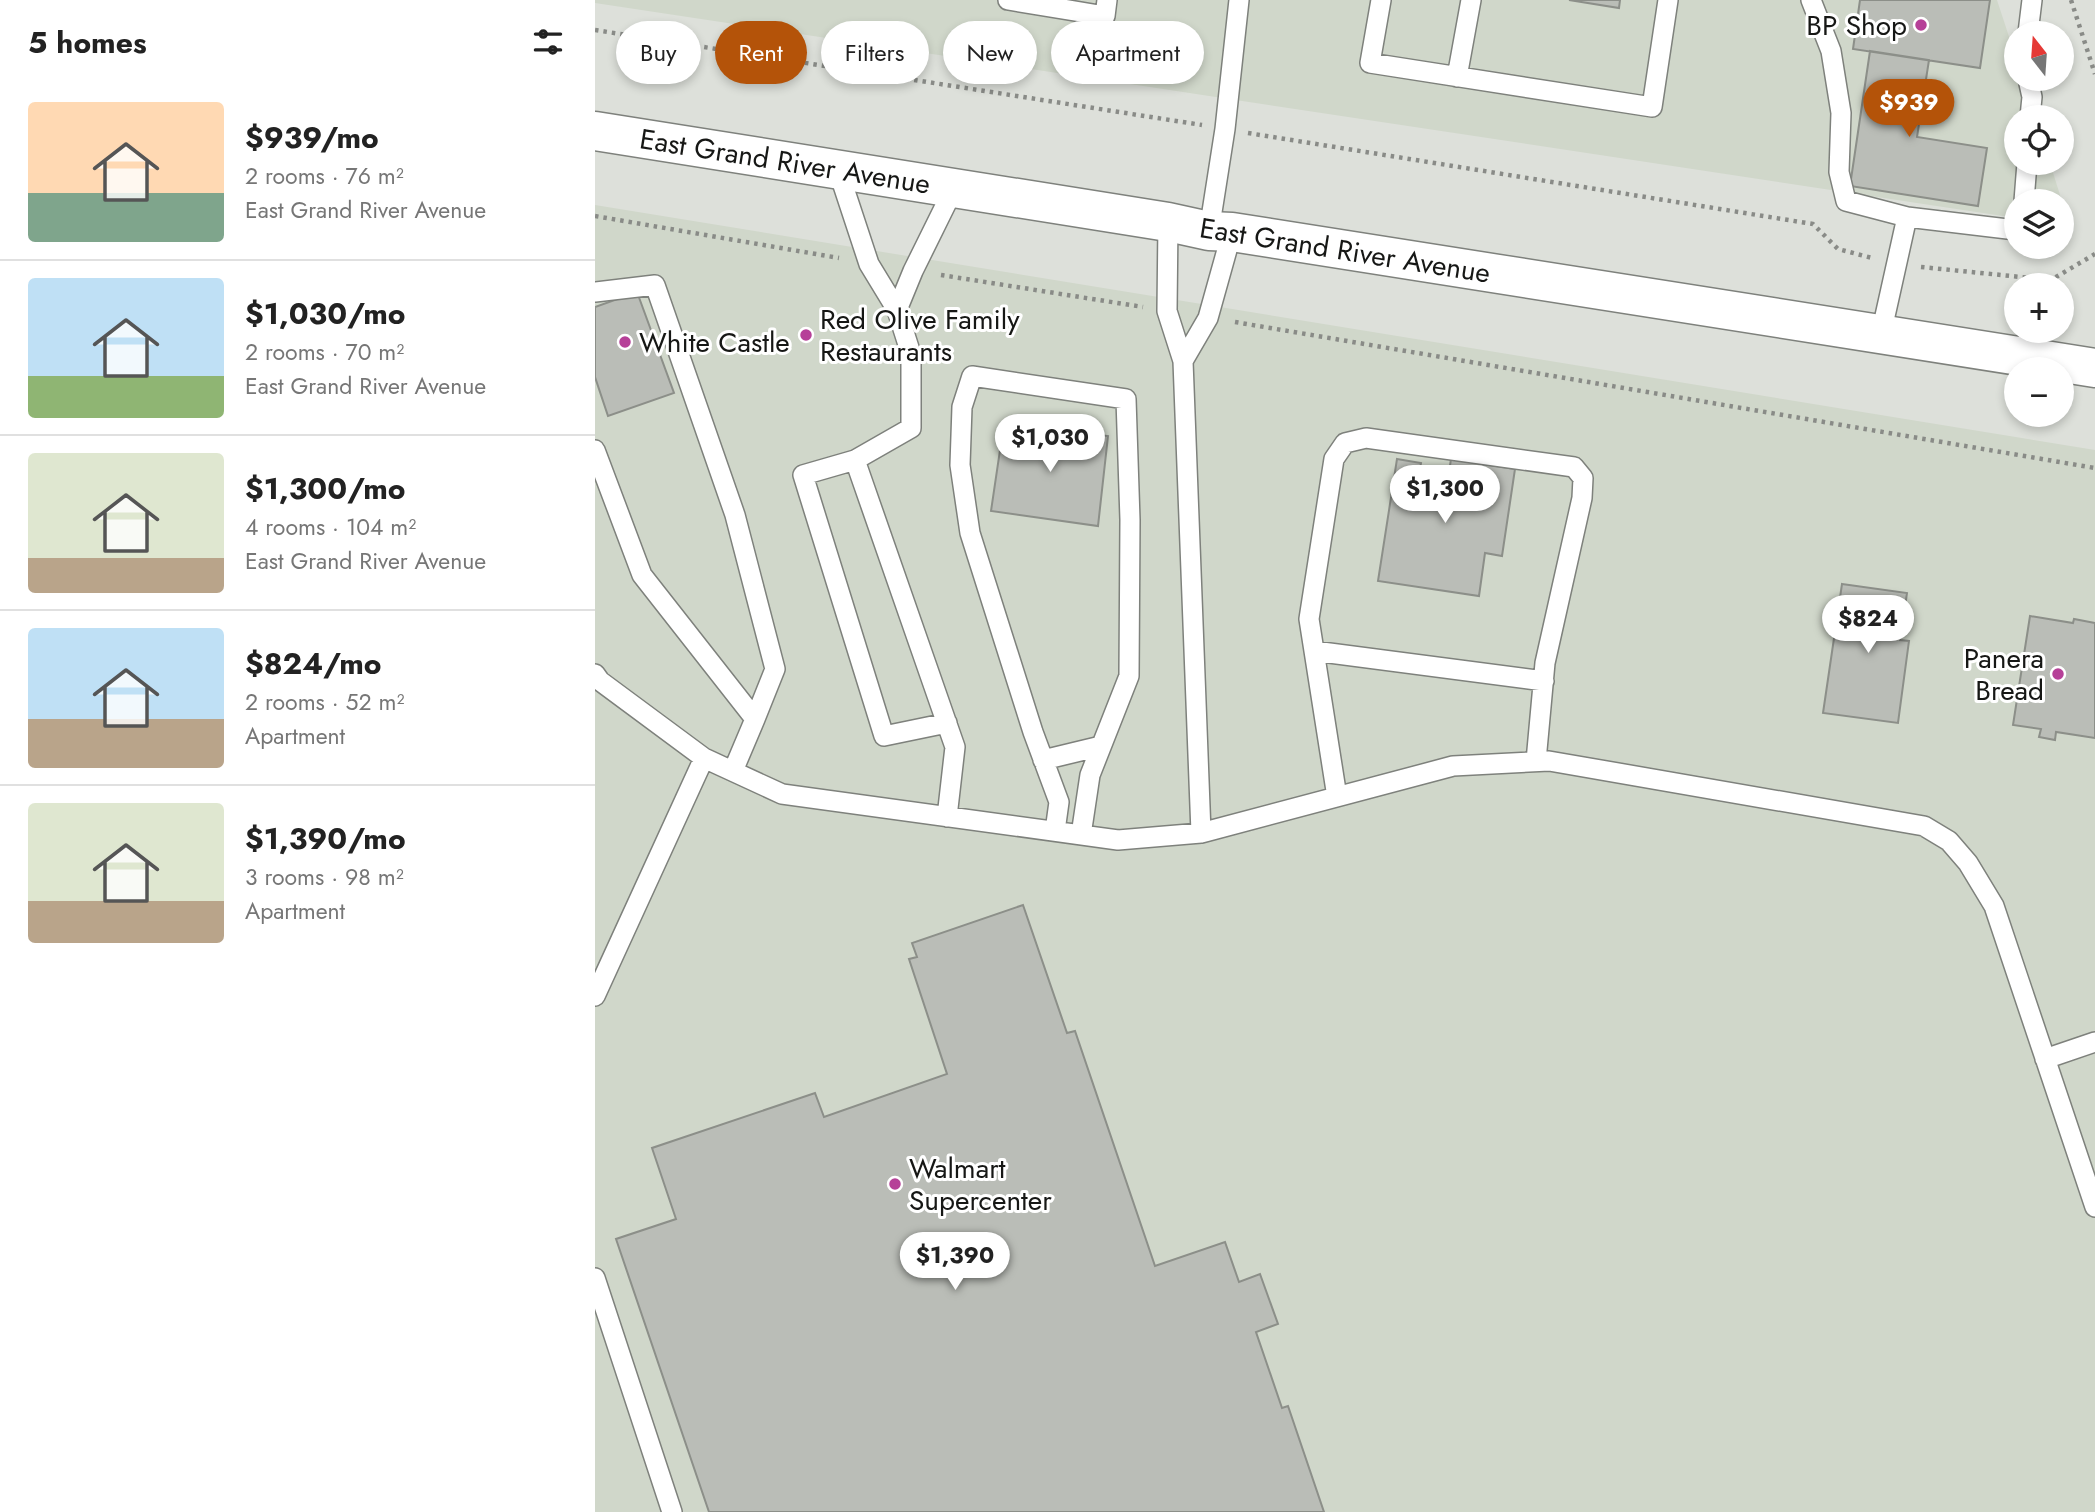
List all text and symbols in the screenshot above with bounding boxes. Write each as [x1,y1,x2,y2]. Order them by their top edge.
place label: BP Shop [1806,5,1907,46]
marker: BP Shop [1913,17,1929,33]
text: 5 homes [28,21,147,64]
chip: Buy [616,21,701,84]
chip: Rent [715,21,807,84]
chip: Filters [821,21,929,84]
chip: New [943,21,1037,84]
chip: Apartment [1051,21,1204,84]
north arrow [2004,21,2074,91]
map controls [2004,21,2074,427]
icon: filters [529,23,567,61]
pin: $939 [1868,80,1950,139]
text: $939 [1879,85,1939,119]
button: locate [2004,105,2074,175]
text: $939/mo [245,116,379,159]
street label: East Grand River Avenue [637,118,933,205]
icon: home [84,130,168,214]
text: 2 rooms · 76 m² [245,159,404,193]
button: layers [2004,189,2074,259]
text: East Grand River Avenue [245,193,486,227]
street label: East Grand River Avenue [1197,207,1493,294]
button: + [2004,273,2074,343]
text: $1,030/mo [245,292,405,335]
place label: Red Olive Family Restaurants [820,299,1020,372]
icon: home [84,306,168,390]
place label: White Castle [639,322,790,363]
marker: Red Olive Family Restaurants [798,327,814,343]
marker: White Castle [617,334,633,350]
text: 2 rooms · 70 m² [245,335,404,369]
button: − [2004,357,2074,427]
text: East Grand River Avenue [245,369,486,403]
pin: $1,030 [993,414,1107,474]
text: $1,030 [1011,420,1089,454]
pin: $1,300 [1388,466,1502,525]
text: $1,300/mo [245,467,405,510]
text: $1,300 [1406,471,1484,505]
icon: home [84,481,168,565]
text: 4 rooms · 104 m² [245,510,416,544]
text: East Grand River Avenue [245,544,486,578]
pin: $824 [1827,596,1909,655]
text: $824 [1838,601,1898,635]
place label: Panera Bread [1964,638,2044,711]
text: $824/mo [245,642,382,685]
icon: home [84,656,168,740]
marker: Panera Bread [2050,666,2066,682]
text: 2 rooms · 52 m² [245,685,404,719]
text: Apartment [245,719,345,753]
text: $1,390/mo [245,817,406,860]
icon: home [84,831,168,915]
text: 3 rooms · 98 m² [245,860,404,894]
text: Apartment [245,894,345,928]
place label: Walmart Supercenter [909,1148,1052,1221]
marker: Walmart Supercenter [887,1176,903,1192]
pin: $1,390 [898,1232,1012,1292]
text: $1,390 [916,1238,994,1272]

